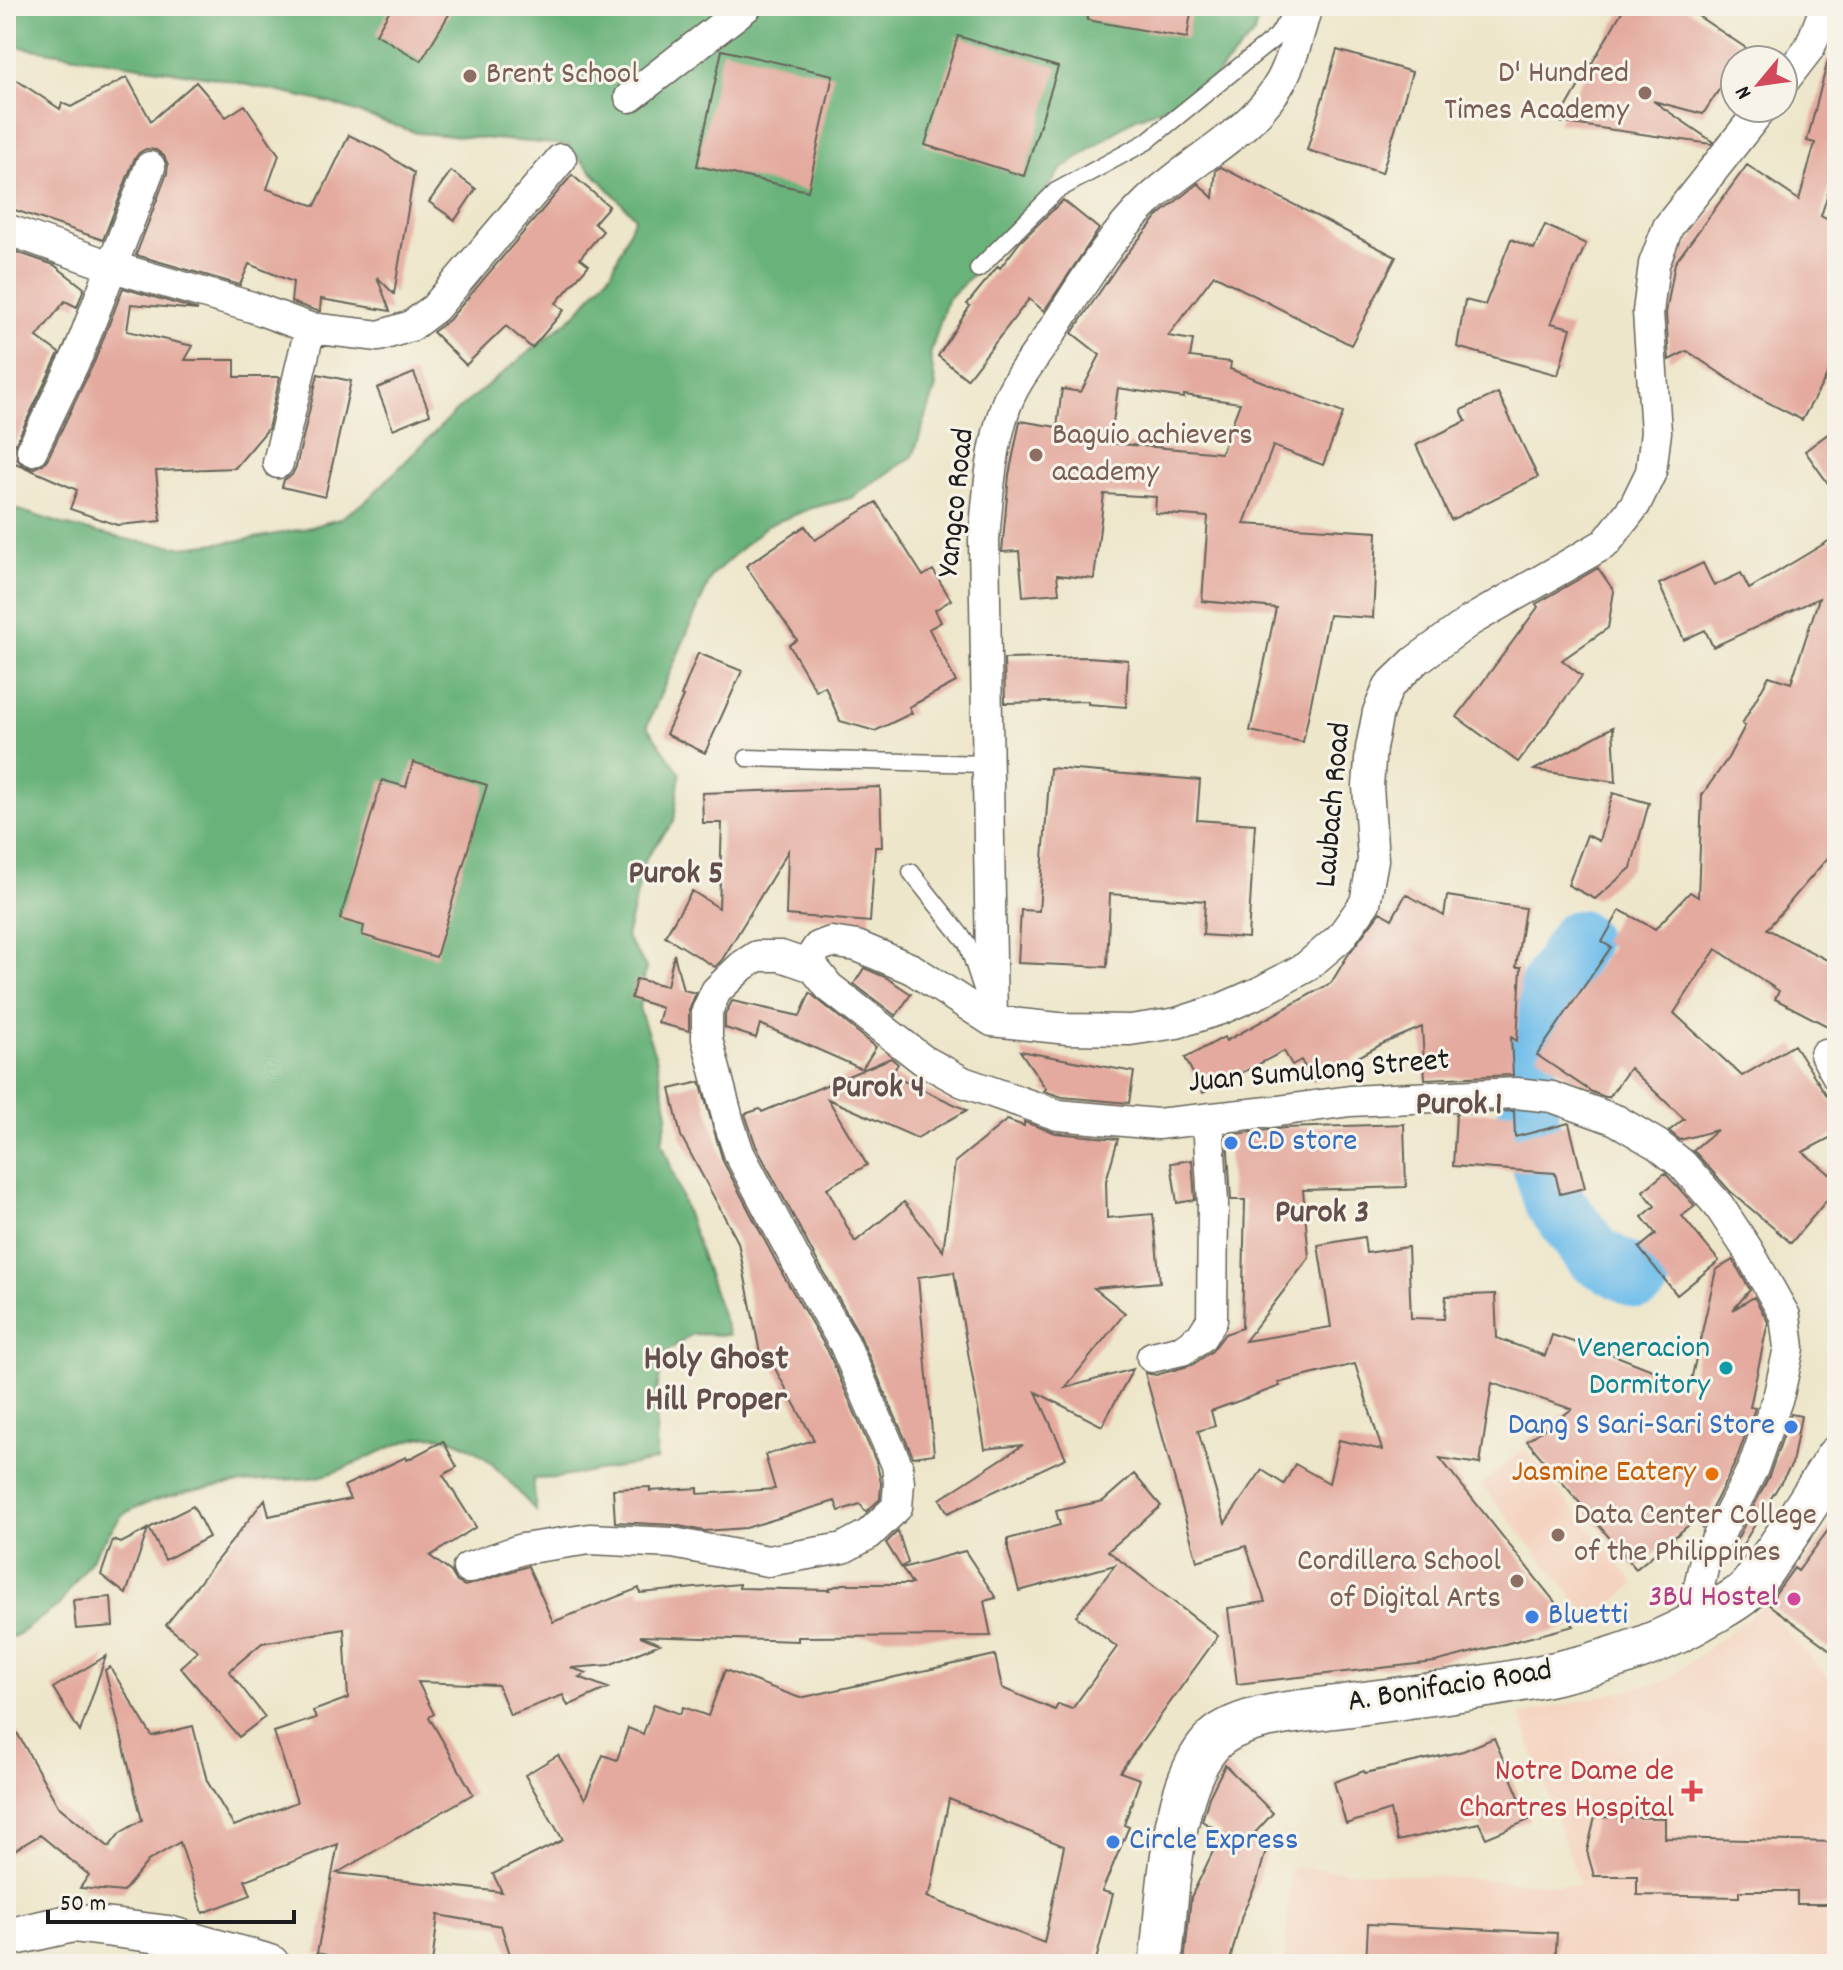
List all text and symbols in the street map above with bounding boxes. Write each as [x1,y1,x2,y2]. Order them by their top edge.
north arrow [1719,44,1799,124]
place label: D' Hundred Times Academy [1444,52,1630,135]
place label: Brent School [486,53,639,99]
marker: Brent School [461,67,479,85]
text: N [1728,80,1761,104]
marker: D' Hundred Times Academy [1636,84,1654,102]
place label: Baguio achievers academy [1052,414,1253,497]
street label: Yangco Road [927,426,989,580]
marker: Baguio achievers academy [1027,446,1045,464]
street label: Laubach Road [1305,721,1365,889]
district label: Purok 5 [628,851,724,900]
street label: Juan Sumulong Street [1186,1039,1452,1107]
district label: Purok 4 [831,1065,925,1114]
district label: Purok 1 [1415,1082,1503,1131]
place label: C.D store [1247,1120,1357,1166]
marker: C.D store [1222,1134,1240,1152]
district label: Purok 3 [1275,1190,1369,1239]
place label: Veneracion Dormitory [1577,1327,1711,1410]
district label: Holy Ghost Hill Proper [644,1335,789,1428]
marker: Veneracion Dormitory [1717,1359,1735,1377]
place label: Dang S Sari-Sari Store [1508,1404,1775,1450]
marker: Dang S Sari-Sari Store [1782,1418,1800,1436]
place label: Jasmine Eatery [1512,1451,1697,1497]
marker: Jasmine Eatery [1703,1465,1721,1483]
place label: Data Center College of the Philippines [1574,1494,1817,1577]
marker: Data Center College of the Philippines [1549,1526,1567,1544]
place label: Cordillera School of Digital Arts [1297,1540,1501,1623]
marker: Cordillera School of Digital Arts [1508,1572,1526,1590]
place label: 3BU Hostel [1648,1576,1778,1622]
marker: 3BU Hostel [1785,1590,1803,1608]
place label: Bluetti [1548,1594,1628,1640]
marker: Bluetti [1523,1608,1541,1626]
street label: A. Bonifacio Road [1344,1649,1556,1727]
place label: Notre Dame de Chartres Hospital [1459,1750,1674,1833]
marker: Notre Dame de Chartres Hospital [1681,1780,1703,1802]
place label: Circle Express [1129,1819,1298,1865]
marker: Circle Express [1104,1833,1122,1851]
scale bar [48,1874,294,1924]
text: 50 m [60,1888,106,1922]

